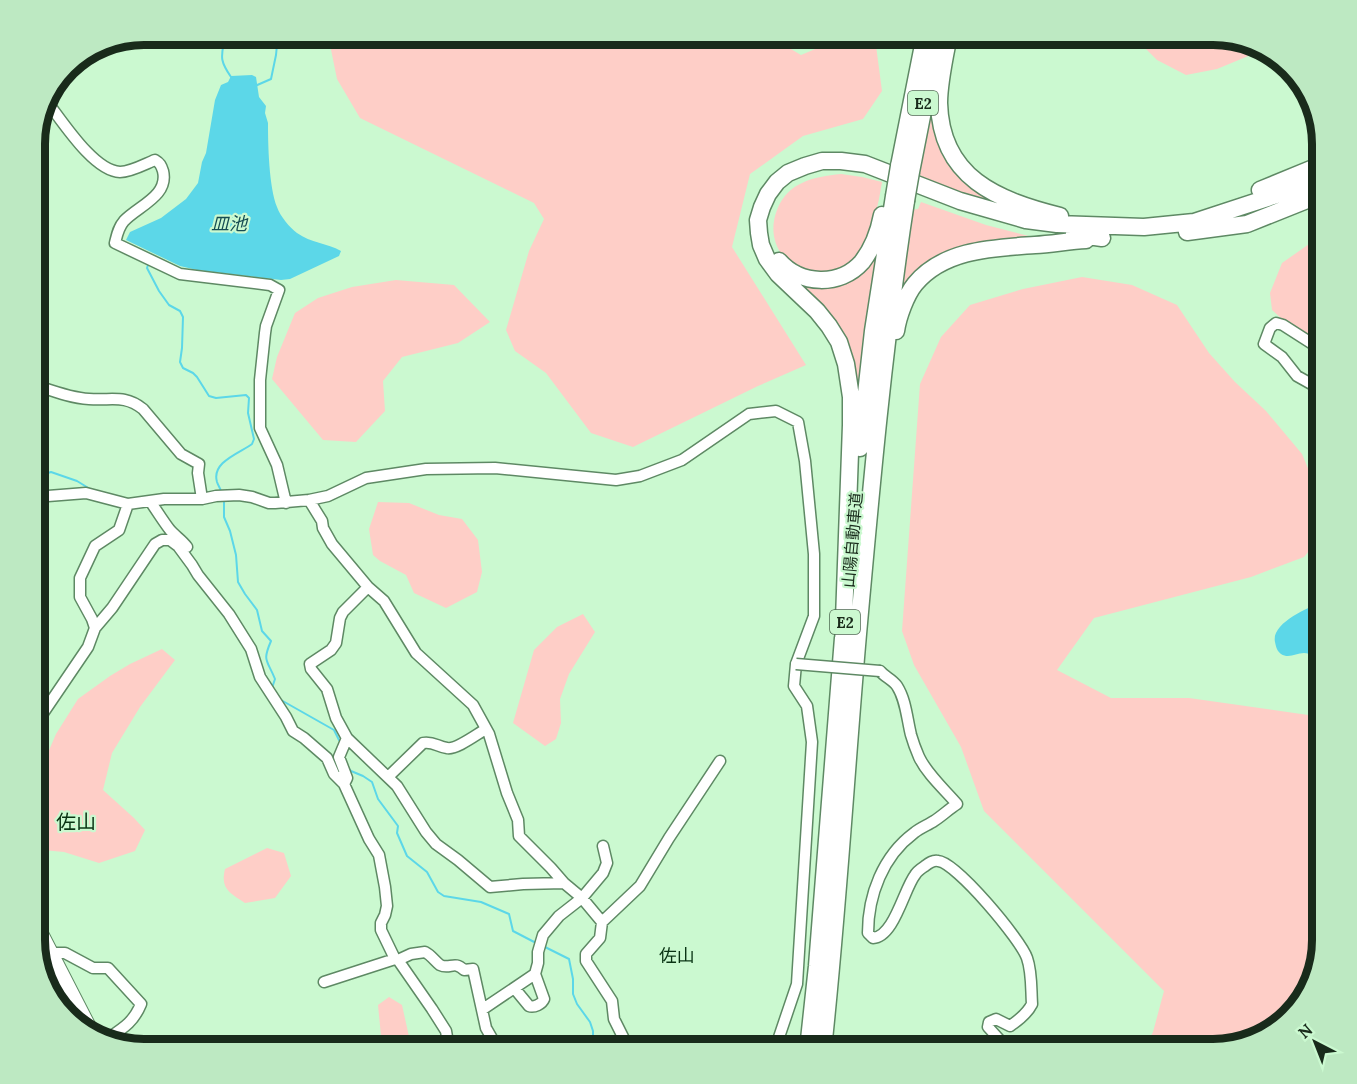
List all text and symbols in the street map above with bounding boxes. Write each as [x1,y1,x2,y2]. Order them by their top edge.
road number: E2 [908,91,938,115]
water label: 皿池 [211,212,249,235]
street label: 山陽自動車道 [838,491,866,589]
road number: E2 [830,610,860,634]
district label: 佐山 [56,809,96,834]
district label: 佐山 [659,944,695,967]
north arrow [1285,1012,1345,1072]
text: N [1294,1019,1316,1042]

